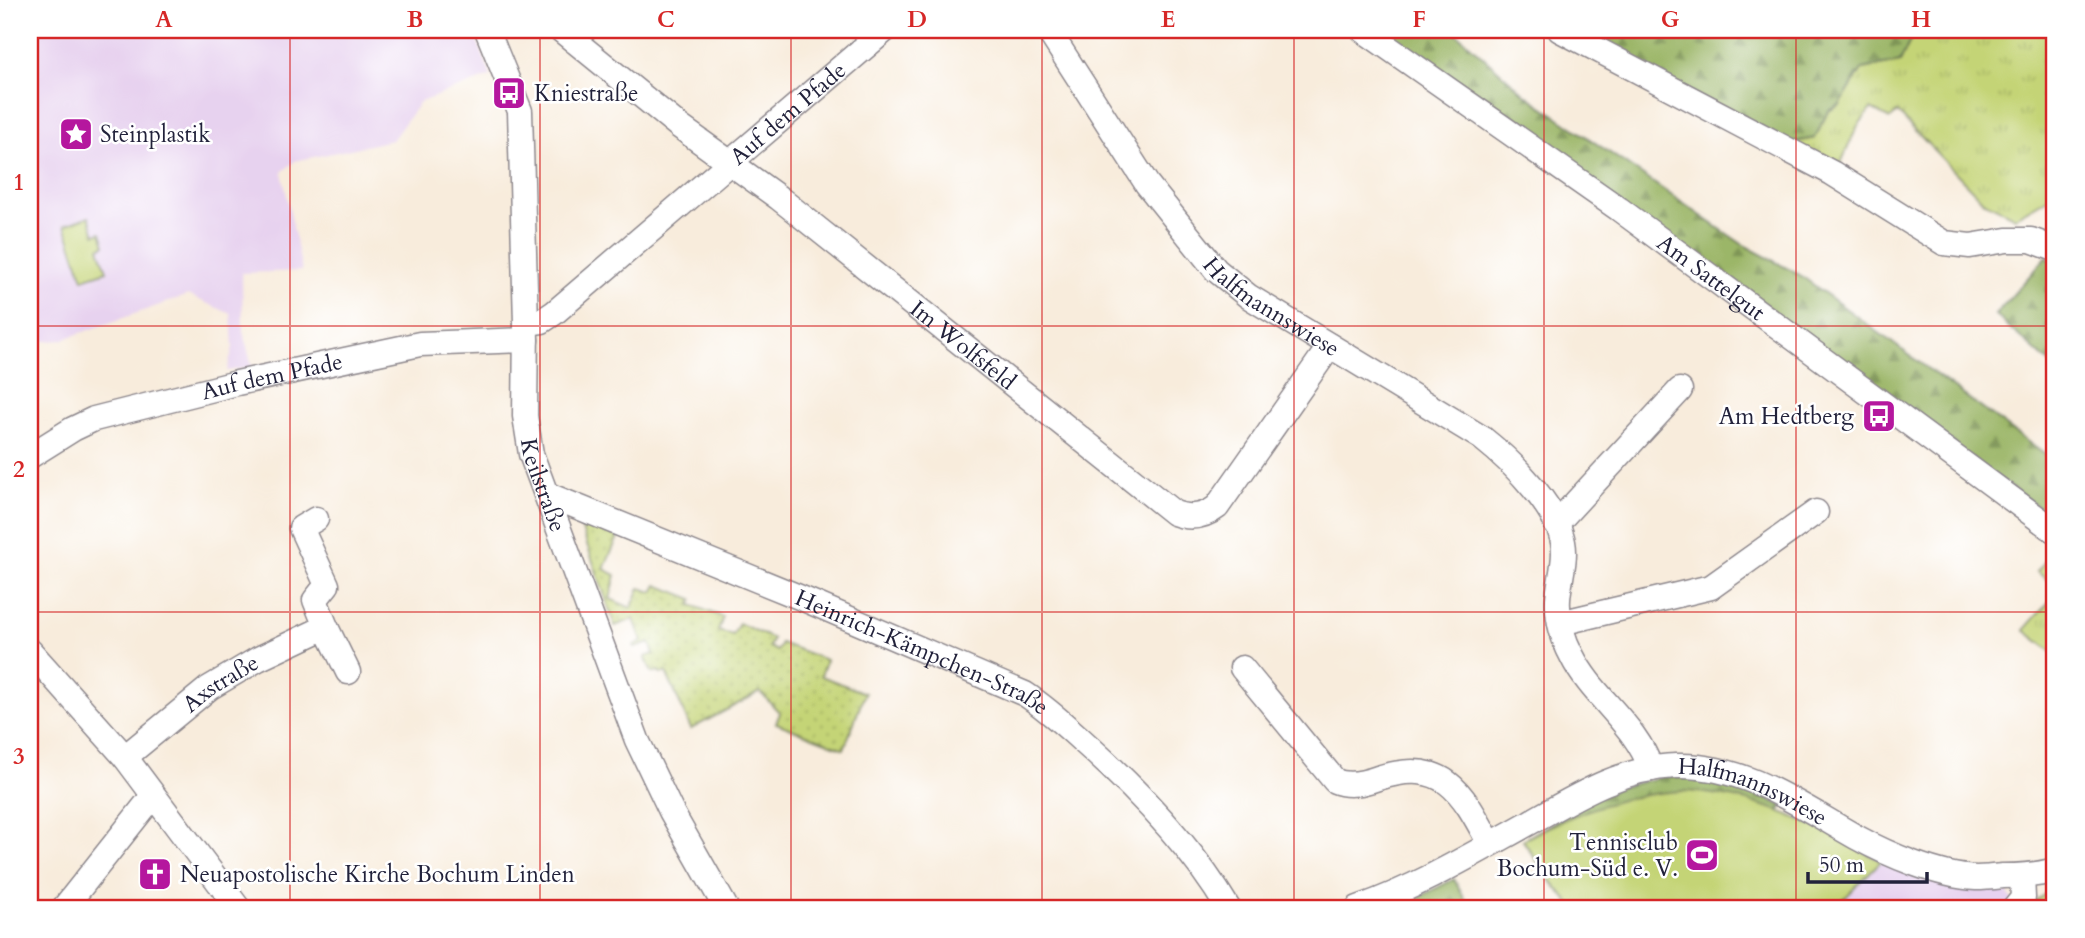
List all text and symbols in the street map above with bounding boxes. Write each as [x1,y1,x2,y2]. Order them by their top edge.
text: A [155,4,173,35]
text: B [407,4,423,35]
text: C [657,4,675,35]
text: D [907,4,927,35]
text: E [1161,4,1175,35]
text: F [1412,4,1426,35]
text: G [1661,4,1680,35]
text: H [1911,4,1931,35]
street label: Auf dem Pfade [723,55,852,172]
bus stop icon: Kniestraße [490,74,528,112]
place label: Kniestraße [534,78,639,109]
place icon: Steinplastik [57,115,95,153]
place label: Steinplastik [100,119,211,150]
text: 1 [13,167,25,198]
street label: Am Sattelgut [1651,227,1772,327]
street label: Halfmannswiese [1196,250,1346,364]
street label: Im Wolfsfeld [904,293,1023,397]
street label: Auf dem Pfade [198,345,345,407]
bus stop icon: Am Hedtberg [1860,397,1898,435]
place label: Am Hedtberg [1719,401,1854,432]
street label: Keilstraße [513,436,574,536]
text: 2 [13,454,25,485]
street label: Heinrich-Kämpchen-Straße [791,582,1056,722]
street label: Axstraße [176,647,264,719]
text: 3 [13,741,25,772]
street label: Halfmannswiese [1677,750,1833,833]
place label: Tennisclub Bochum-Süd e. V. [1497,827,1678,884]
sports icon: Tennisclub Bochum-Süd e. V. [1683,836,1721,874]
scale bar [1808,840,1927,884]
text: 50 m [1819,851,1864,880]
church icon: Neuapostolische Kirche Bochum Linden [136,855,174,893]
place label: Neuapostolische Kirche Bochum Linden [180,859,575,890]

